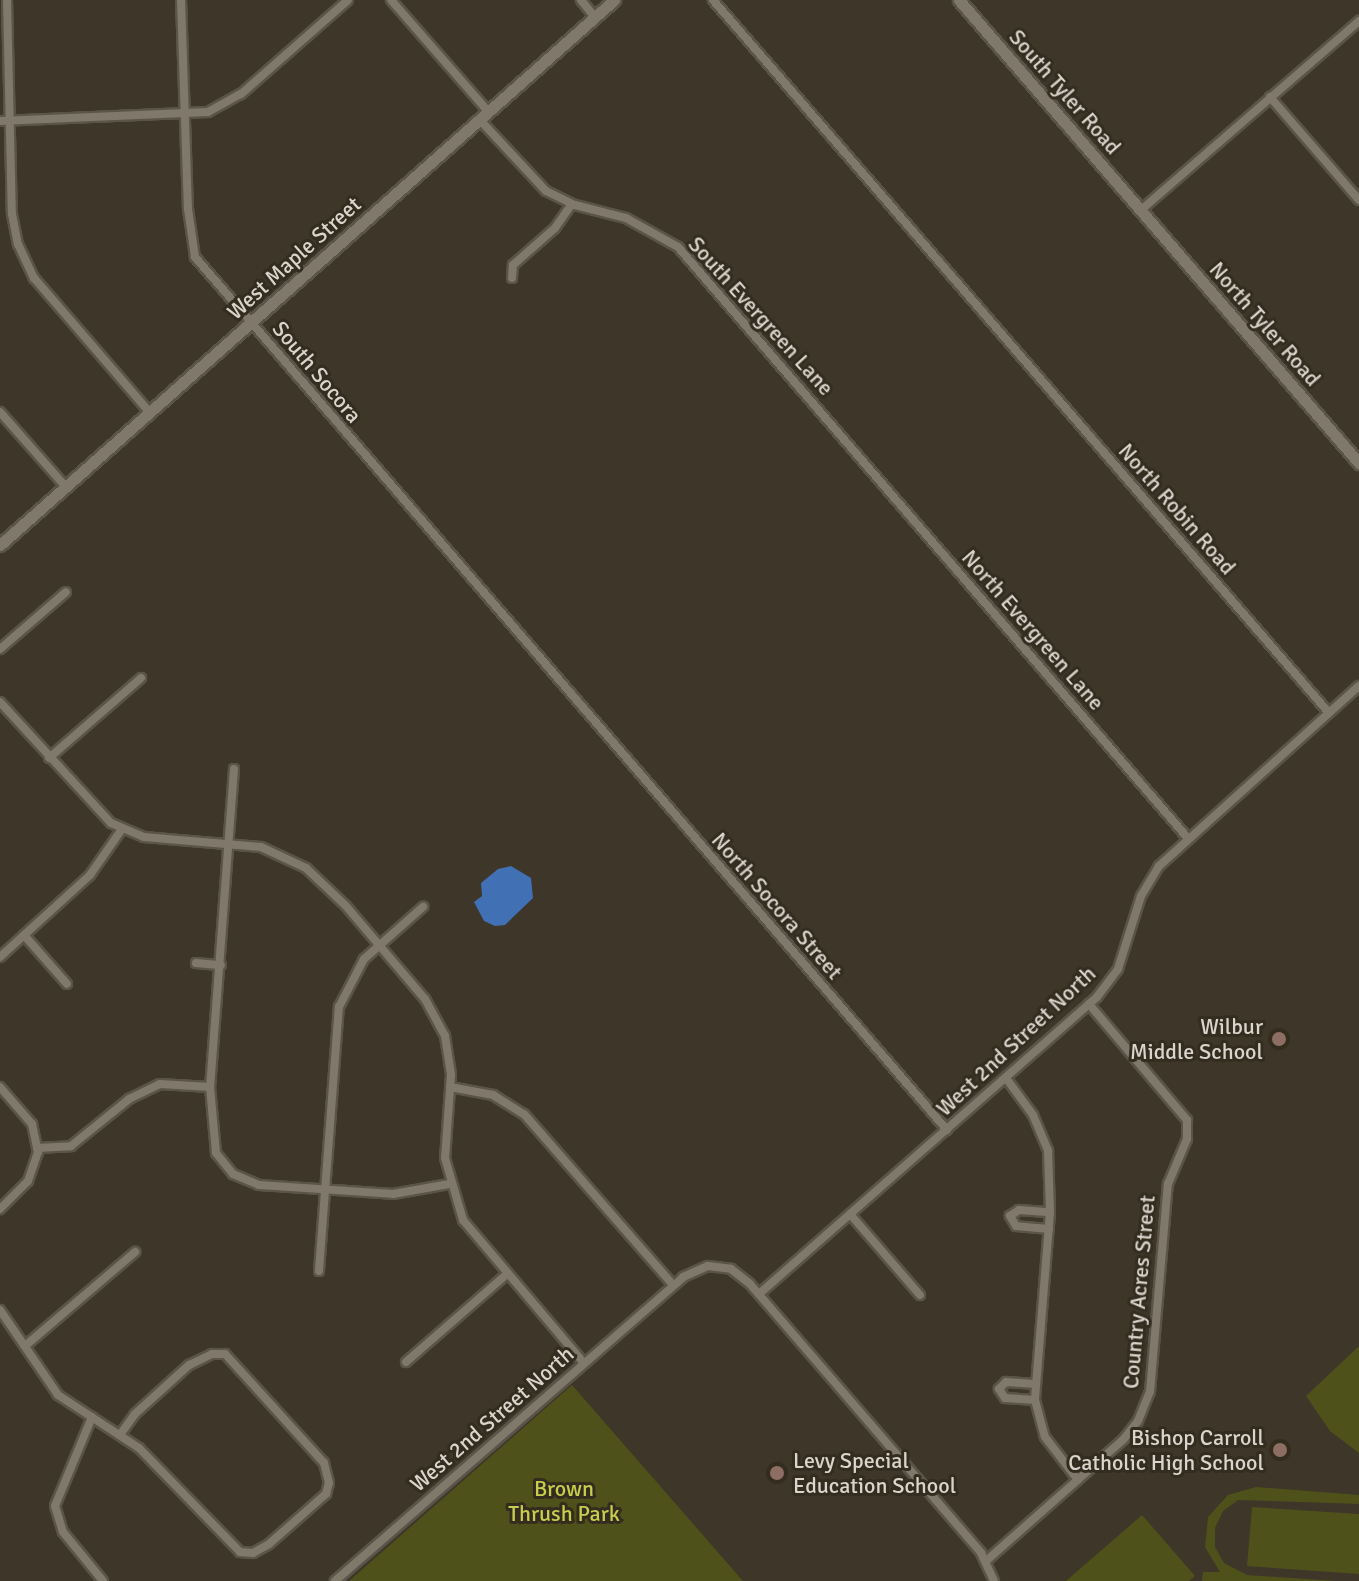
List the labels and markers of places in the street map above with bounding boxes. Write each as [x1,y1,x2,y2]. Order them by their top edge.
place label: Wilbur Middle School [1130,1013,1263,1064]
marker: Wilbur Middle School [1270,1030,1288,1048]
place label: Bishop Carroll Catholic High School [1068,1424,1264,1476]
marker: Bishop Carroll Catholic High School [1271,1441,1289,1459]
place label: Levy Special Education School [793,1447,956,1498]
marker: Levy Special Education School [768,1464,786,1482]

